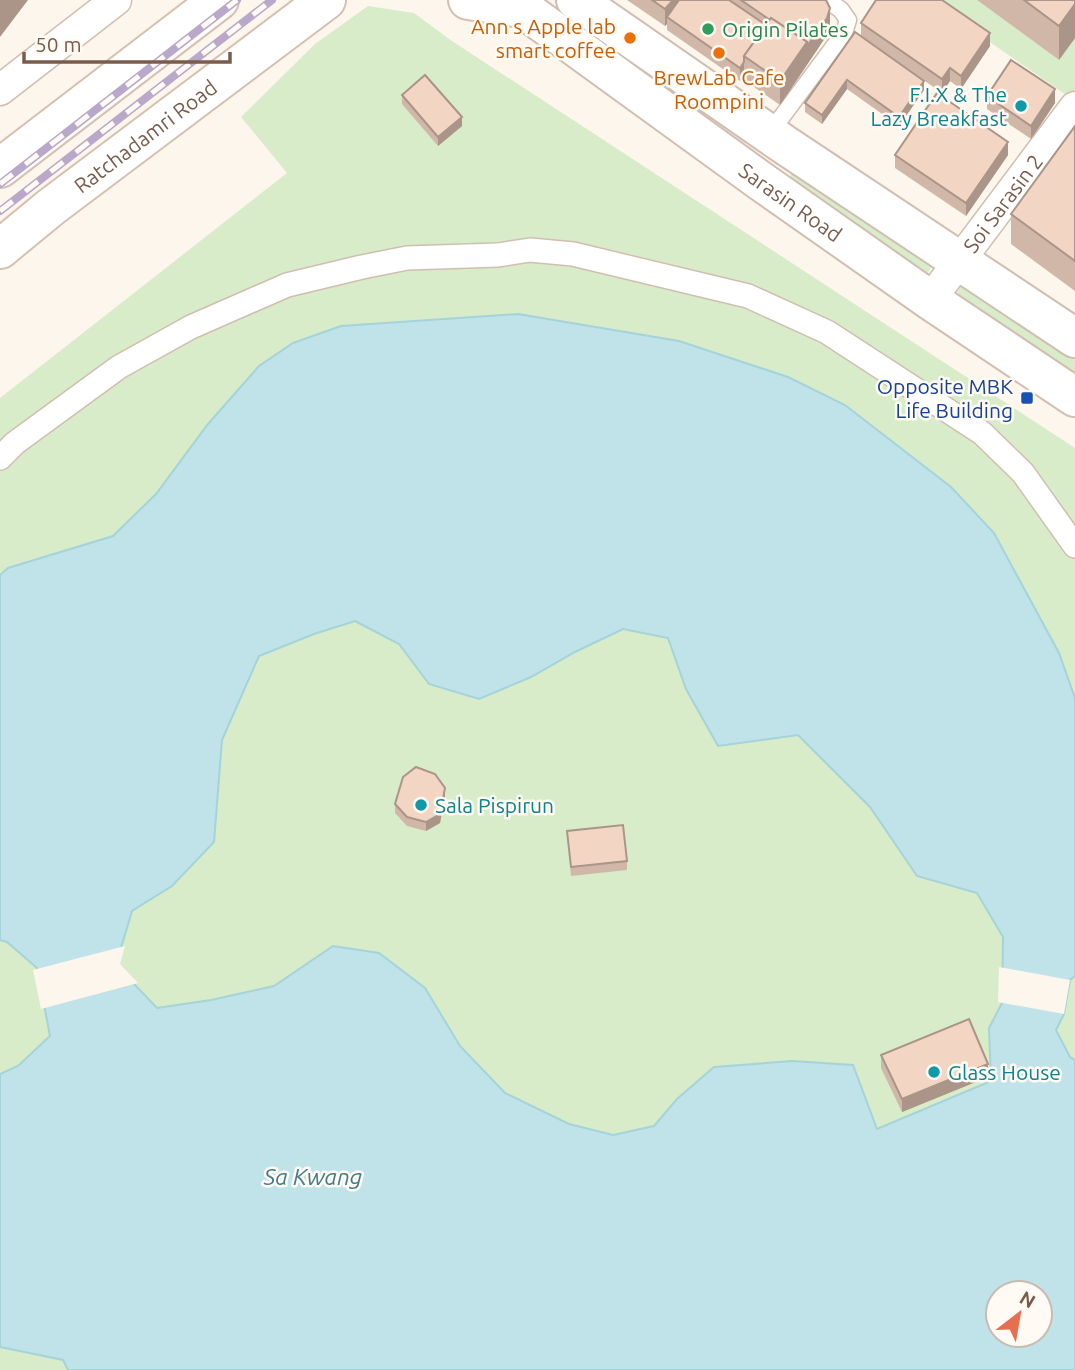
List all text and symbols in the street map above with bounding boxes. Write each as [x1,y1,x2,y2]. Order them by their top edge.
place label: Ann s Apple lab smart coffee [471,14,616,62]
place label: Origin Pilates [722,17,848,41]
scale bar [24,21,231,65]
marker: Origin Pilates [700,21,716,37]
marker: Ann s Apple lab smart coffee [622,30,638,46]
text: 50 m [35,32,82,56]
marker: BrewLab Cafe Roompini [711,45,727,61]
place label: BrewLab Cafe Roompini [653,65,785,113]
street label: Ratchadamri Road [69,75,221,197]
place label: F.I.X & The Lazy Breakfast [870,82,1007,130]
marker: F.I.X & The Lazy Breakfast [1013,98,1029,114]
street label: Soi Sarasin 2 [958,149,1047,257]
street label: Sarasin Road [735,158,847,246]
place label: Opposite MBK Life Building [877,374,1013,422]
marker: Opposite MBK Life Building [1019,390,1035,406]
place label: Sala Pispirun [435,793,554,817]
marker: Sala Pispirun [413,797,429,813]
place label: Glass House [948,1060,1061,1084]
marker: Glass House [926,1064,942,1080]
water label: Sa Kwang [263,1164,362,1189]
north arrow [984,1279,1054,1349]
text: N [1016,1286,1040,1313]

